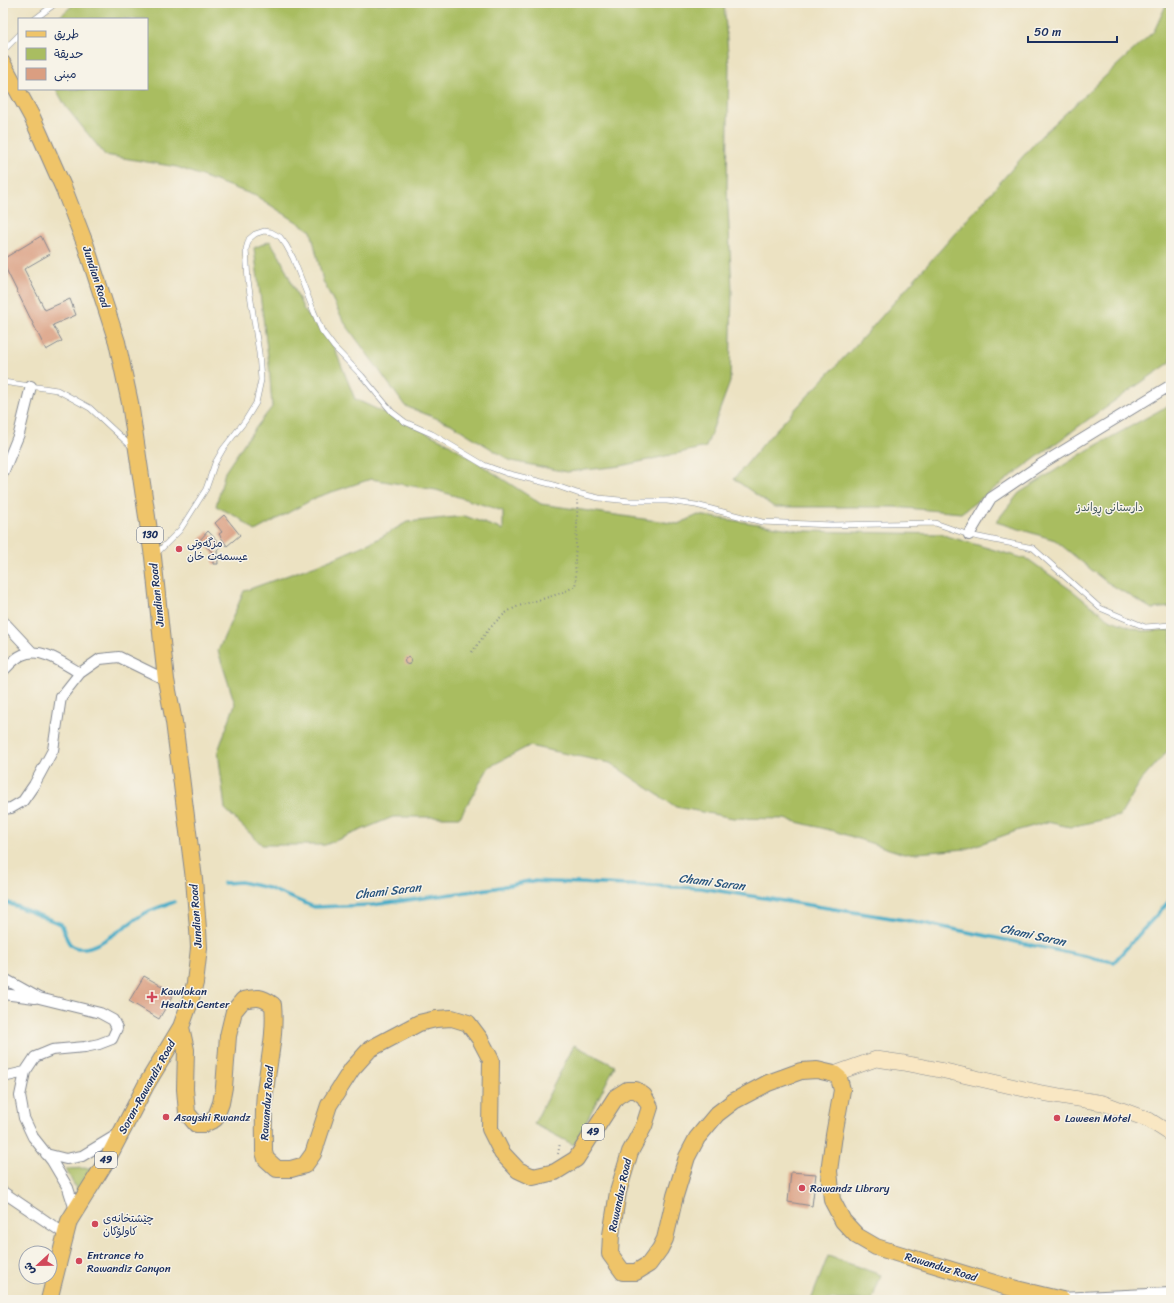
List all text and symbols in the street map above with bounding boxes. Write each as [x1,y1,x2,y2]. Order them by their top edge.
legend [18,18,148,90]
scale bar [1028,18,1117,44]
text: 50 m [1034,21,1061,43]
text: طريق [54,23,79,45]
text: حديقة [54,43,83,65]
text: مبنى [54,63,77,85]
street label: Jundian Road [77,243,115,311]
park label: دارستانی ڕواندز [1076,498,1143,517]
road number: 130 [137,527,163,543]
place label: مزگەوتی عیسمەت خان [187,534,248,566]
marker: مزگەوتی عیسمەت خان [174,544,184,554]
street label: Jundian Road [144,561,170,629]
water label: Chami Saran [678,867,748,897]
water label: Chami Saran [354,876,424,906]
street label: Jundian Road [184,882,208,949]
water label: Chami Saran [998,917,1069,953]
place label: Kawlokan Health Center [161,982,230,1014]
marker: Kawlokan Health Center [146,991,158,1003]
street label: Soran-Rawandiz Road [113,1035,181,1138]
street label: Rawanduz Road [255,1064,279,1141]
place label: Asayshi Rwandz [173,1108,251,1127]
place label: Laween Motel [1065,1109,1132,1128]
marker: Asayshi Rwandz [161,1112,171,1122]
marker: Laween Motel [1052,1113,1062,1123]
road number: 49 [582,1124,604,1140]
road number: 49 [95,1152,117,1168]
street label: Rawanduz Road [603,1155,637,1233]
place label: Rawandz Library [810,1179,890,1198]
marker: Rawandz Library [797,1183,807,1193]
place label: چێشتخانه‌ی كاولۆكان [103,1209,154,1241]
marker: چێشتخانه‌ی كاولۆكان [90,1219,100,1229]
north arrow [18,1245,58,1285]
place label: Entrance to Rawandiz Canyon [87,1246,171,1278]
street label: Rawanduz Road [903,1247,981,1287]
marker: Entrance to Rawandiz Canyon [74,1256,84,1266]
text: ش [18,1259,40,1278]

